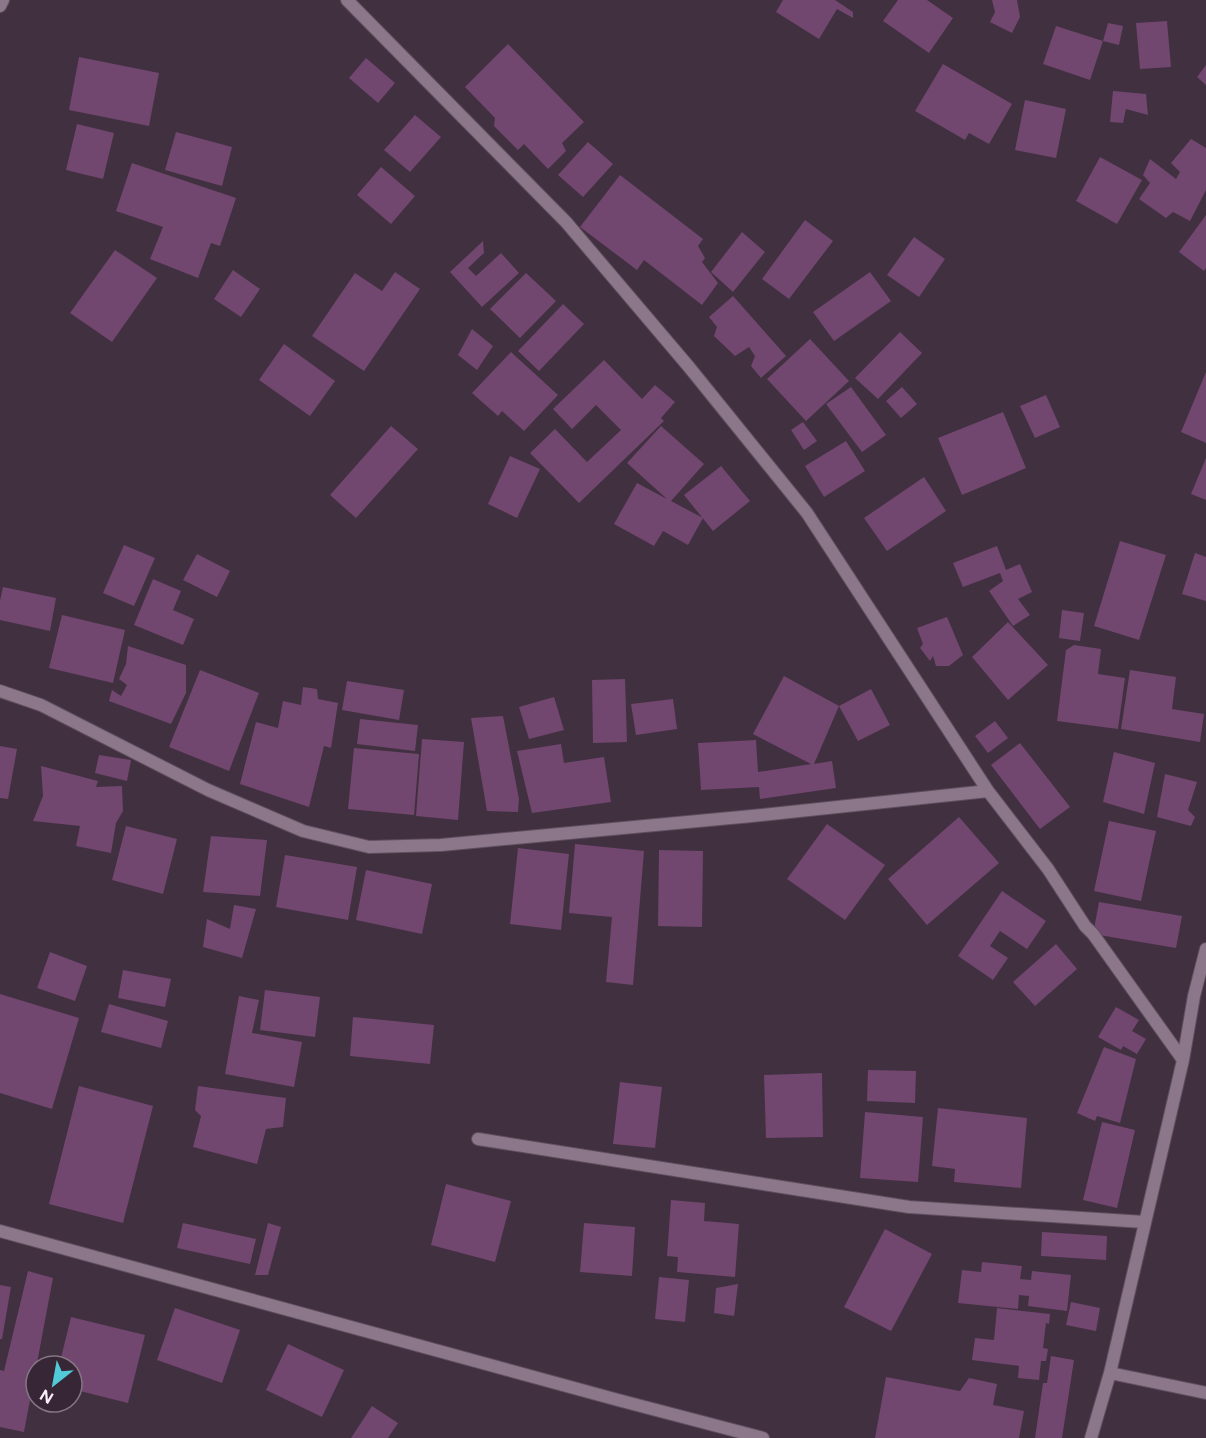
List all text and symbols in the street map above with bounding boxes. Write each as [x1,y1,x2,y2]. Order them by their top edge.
north arrow [24,1354,84,1414]
text: N [36,1385,57,1408]

